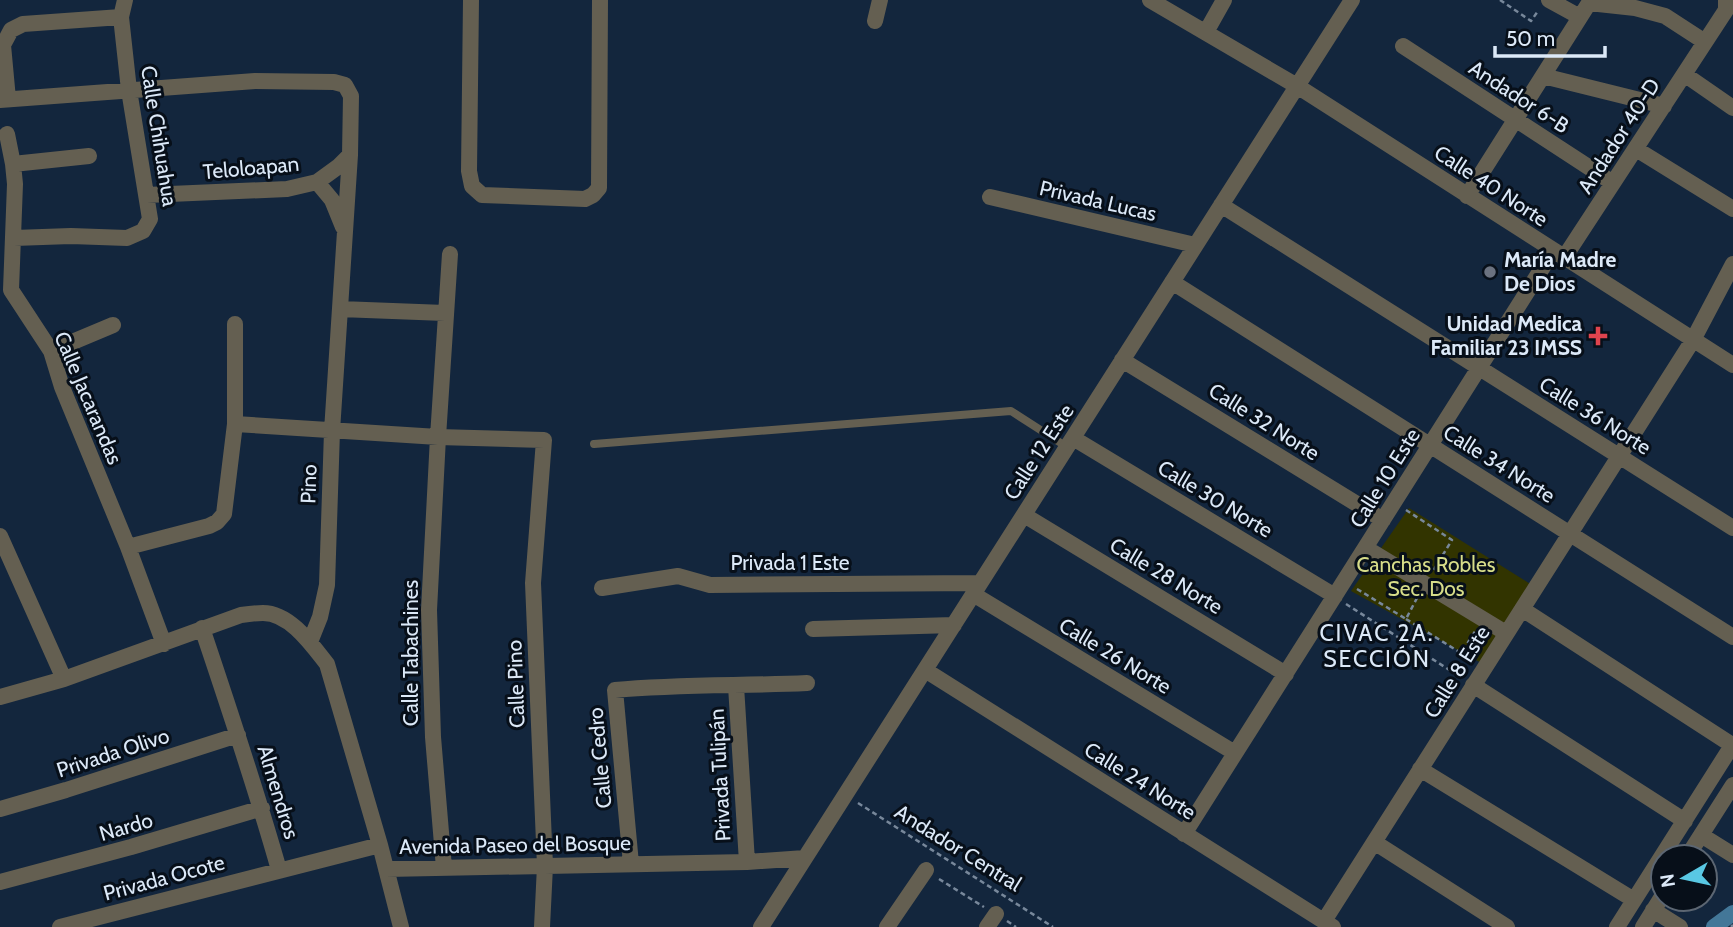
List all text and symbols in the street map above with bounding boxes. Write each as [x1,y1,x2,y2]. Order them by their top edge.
scale bar [1495,14,1605,58]
text: 50 m [1506,26,1555,51]
street label: Andador 6-B [1465,55,1574,138]
street label: Calle Chihuahua [136,64,183,208]
street label: Andador 40-D [1572,74,1665,198]
street label: Calle 40 Norte [1430,140,1553,232]
street label: Teloloapan [202,151,300,184]
street label: Privada Lucas [1037,175,1159,226]
place label: María Madre De Dios [1504,247,1617,296]
marker: María Madre De Dios [1482,264,1498,280]
place label: Unidad Medica Familiar 23 IMSS [1431,311,1583,360]
marker: Unidad Medica Familiar 23 IMSS [1588,326,1608,346]
street label: Calle Jacarandas [49,328,128,468]
street label: Calle 36 Norte [1535,371,1656,460]
street label: Calle 32 Norte [1204,378,1324,466]
street label: Calle 12 Este [998,399,1079,504]
street label: Calle 34 Norte [1439,419,1560,508]
street label: Calle 10 Este [1344,423,1425,532]
street label: Calle 30 Norte [1153,455,1277,543]
street label: Pino [295,464,322,504]
street label: Calle 28 Norte [1105,532,1227,619]
street label: Privada 1 Este [730,550,850,575]
park label: Canchas Robles Sec. Dos [1357,552,1496,601]
street label: Calle Tabachines [398,579,423,726]
street label: Calle 26 Norte [1055,612,1176,699]
district label: CIVAC 2A. SECCIÓN [1319,619,1435,673]
street label: Calle 8 Este [1418,621,1495,722]
street label: Calle Pino [501,640,530,728]
street label: Calle Cedro [583,707,616,810]
street label: Privada Tulipán [704,708,735,842]
street label: Privada Olivo [53,723,172,782]
street label: Calle 24 Norte [1080,736,1201,825]
street label: Almendros [252,742,305,842]
street label: Andador Central [890,799,1026,896]
street label: Nardo [96,807,155,846]
street label: Avenida Paseo del Bosque [399,830,631,859]
north arrow [1649,843,1719,913]
street label: Privada Ocote [101,849,227,906]
text: N [1655,872,1680,889]

